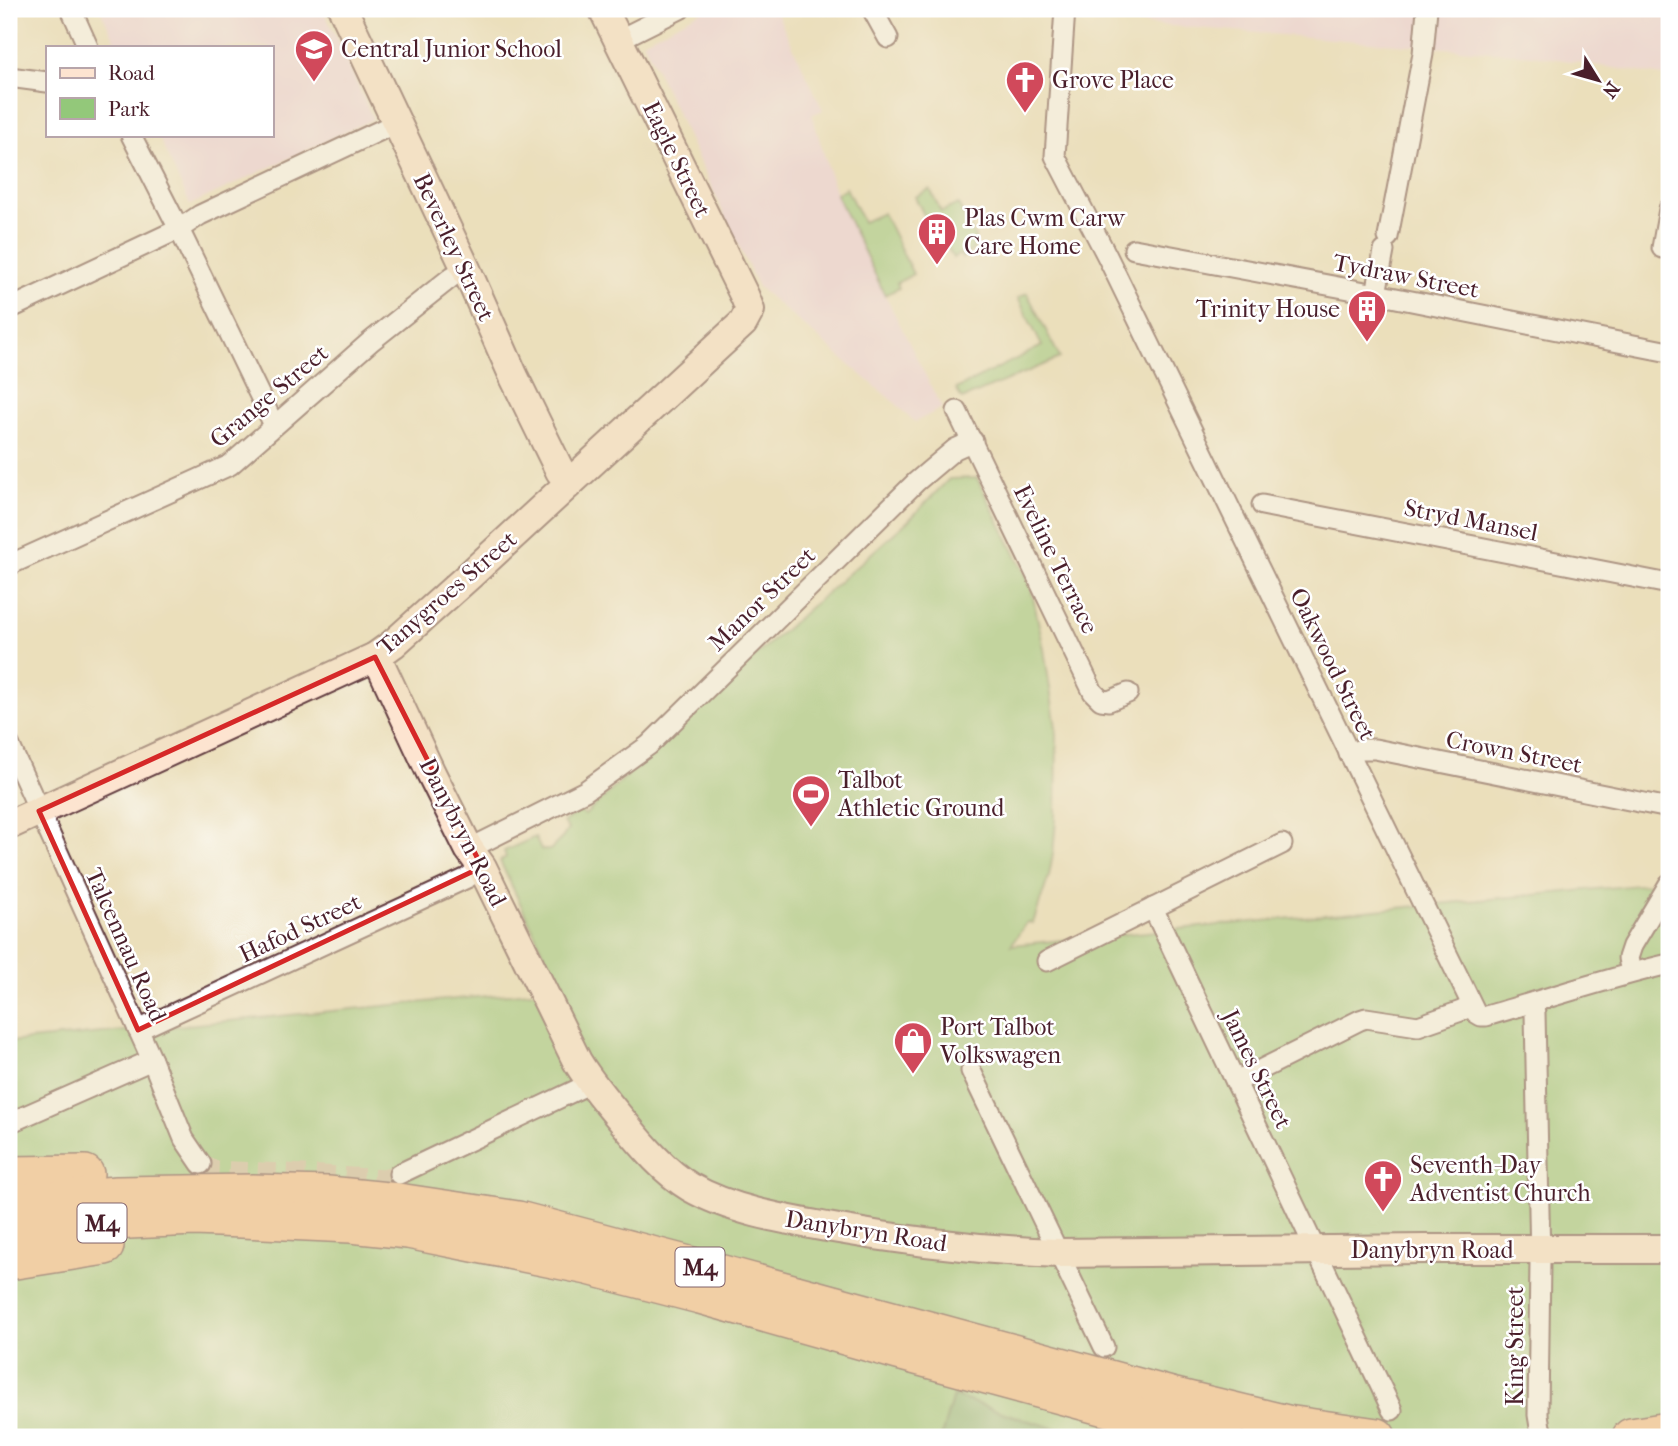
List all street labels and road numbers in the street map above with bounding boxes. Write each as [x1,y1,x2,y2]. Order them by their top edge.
street label: Eagle Street [637,97,717,222]
street label: Beverley Street [408,169,501,326]
street label: Tydraw Street [1331,248,1482,304]
street label: Grange Street [204,338,334,453]
street label: Eveline Terrace [1008,480,1104,638]
street label: Stryd Mansel [1402,493,1541,547]
street label: Tanygroes Street [372,525,523,661]
street label: Manor Street [703,541,822,657]
street label: Oakwood Street [1284,583,1382,745]
street label: Crown Street [1444,725,1585,779]
street label: Danybryn Road [413,753,513,912]
street label: Talcennau Road [80,864,173,1027]
street label: Hafod Street [235,887,366,968]
street label: James Street [1215,1003,1298,1133]
road number: M4 [78,1204,126,1242]
street label: Danybryn Road [783,1204,950,1258]
street label: Danybryn Road [1350,1236,1515,1264]
road number: M4 [676,1248,724,1286]
street label: King Street [1501,1286,1529,1406]

